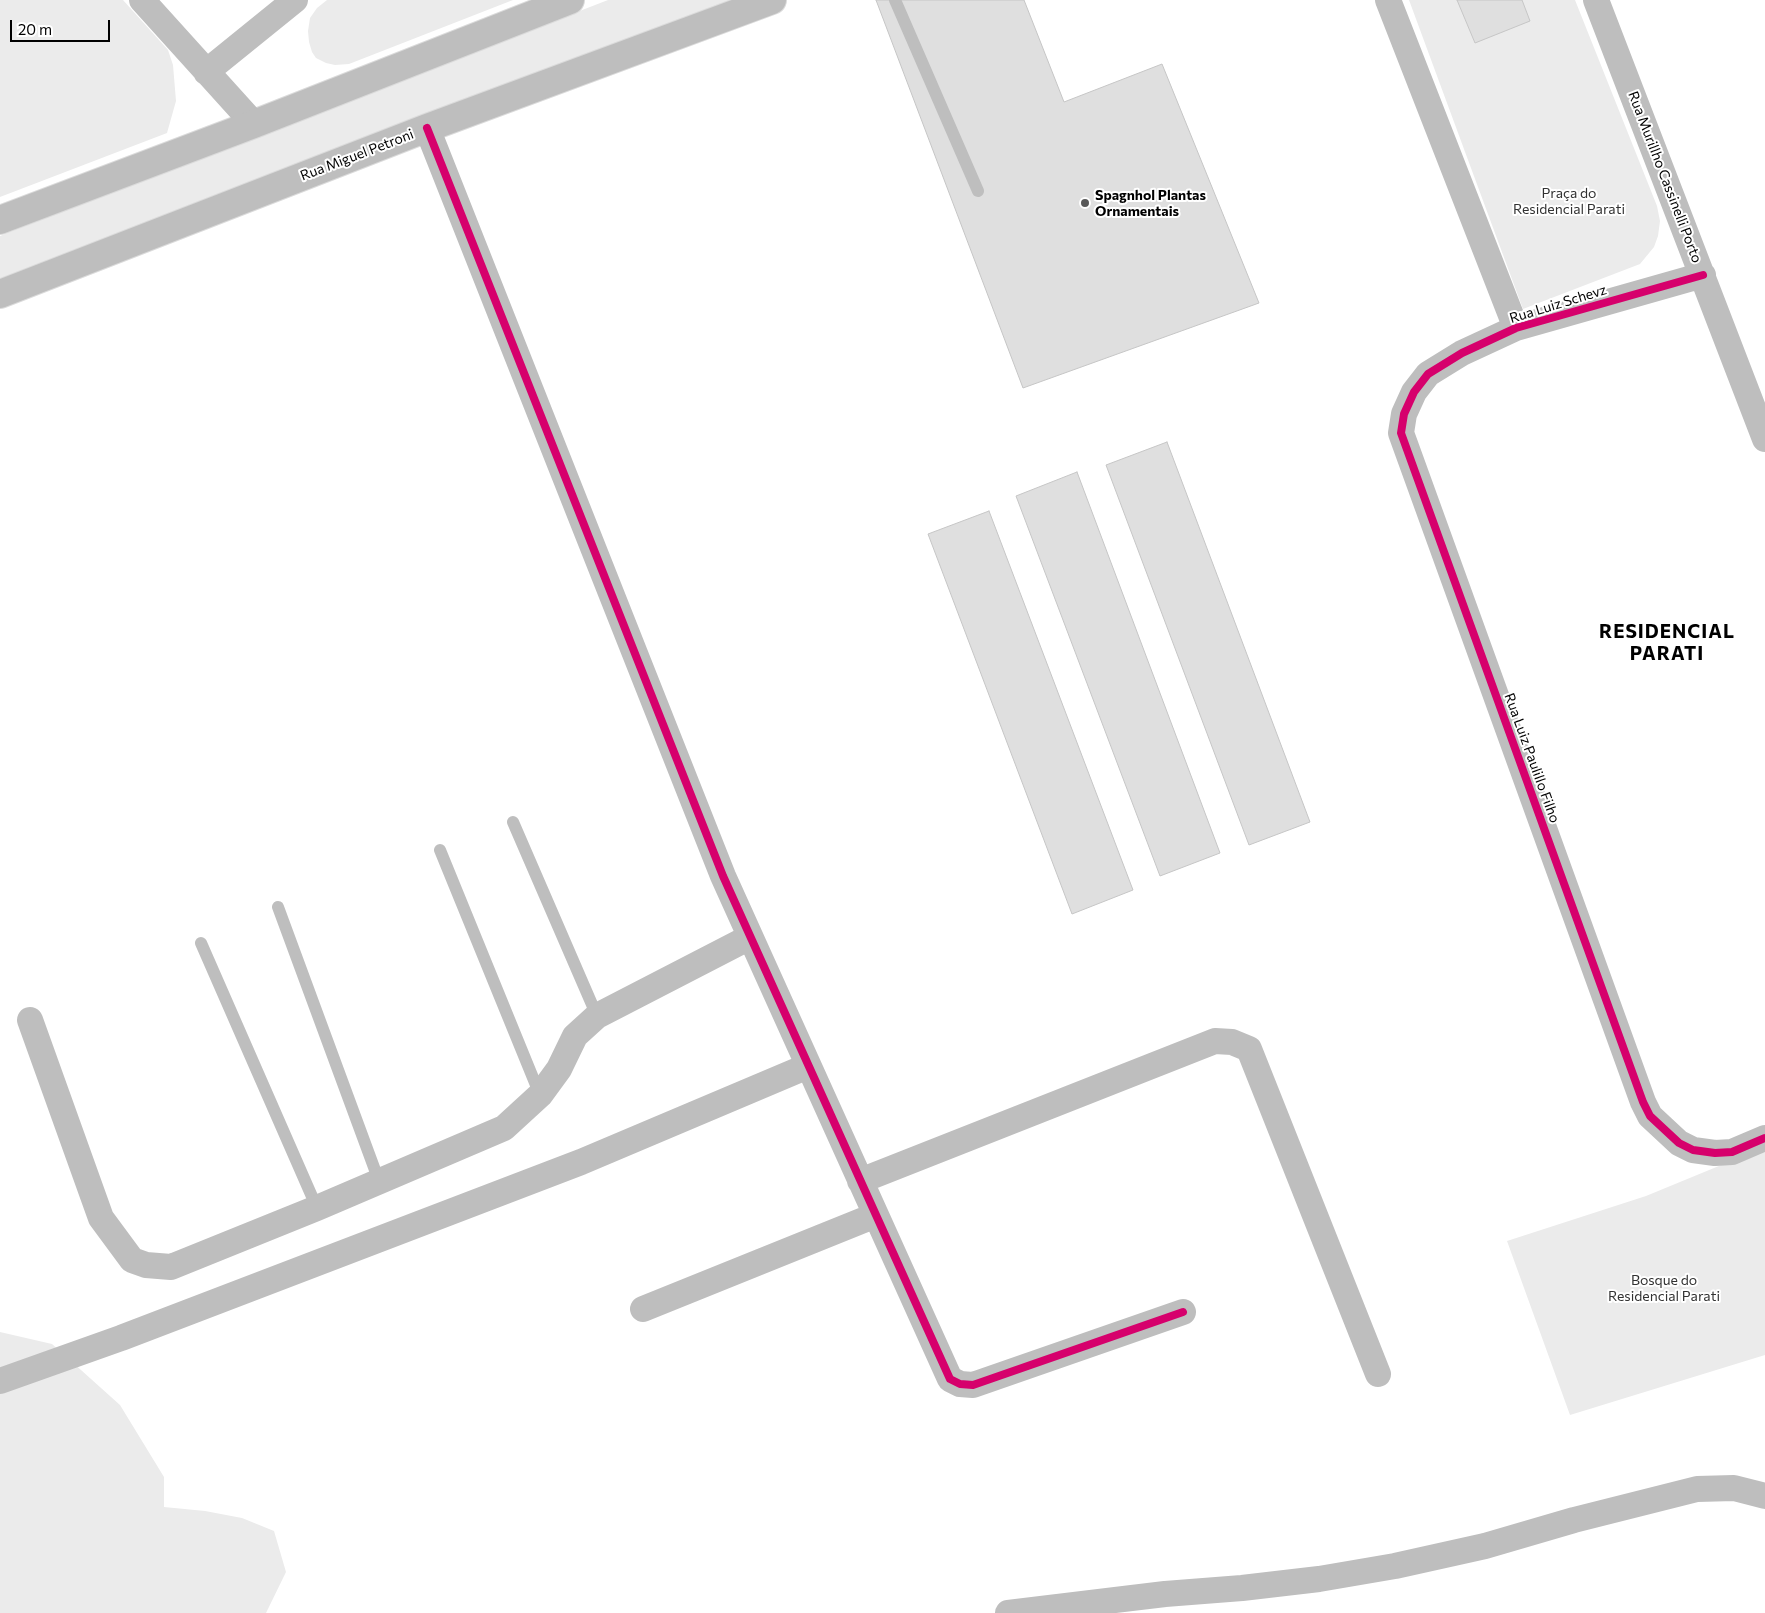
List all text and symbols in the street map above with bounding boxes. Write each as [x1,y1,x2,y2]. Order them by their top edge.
scale bar [12,10,112,42]
text: 20 m [18,20,52,38]
street label: Rua Murillho Cassinelli Porto [1625,89,1705,265]
street label: Rua Miguel Petroni [298,126,416,184]
park label: Praça do Residencial Parati [1513,185,1625,218]
place label: Spagnhol Plantas Ornamentais [1095,187,1206,220]
marker: Spagnhol Plantas Ornamentais [1079,197,1091,209]
street label: Rua Luiz Schevz [1507,281,1609,327]
district label: RESIDENCIAL PARATI [1598,621,1736,665]
street label: Rua Luiz Paulillo Filho [1501,691,1563,825]
park label: Bosque do Residencial Parati [1608,1272,1720,1304]

